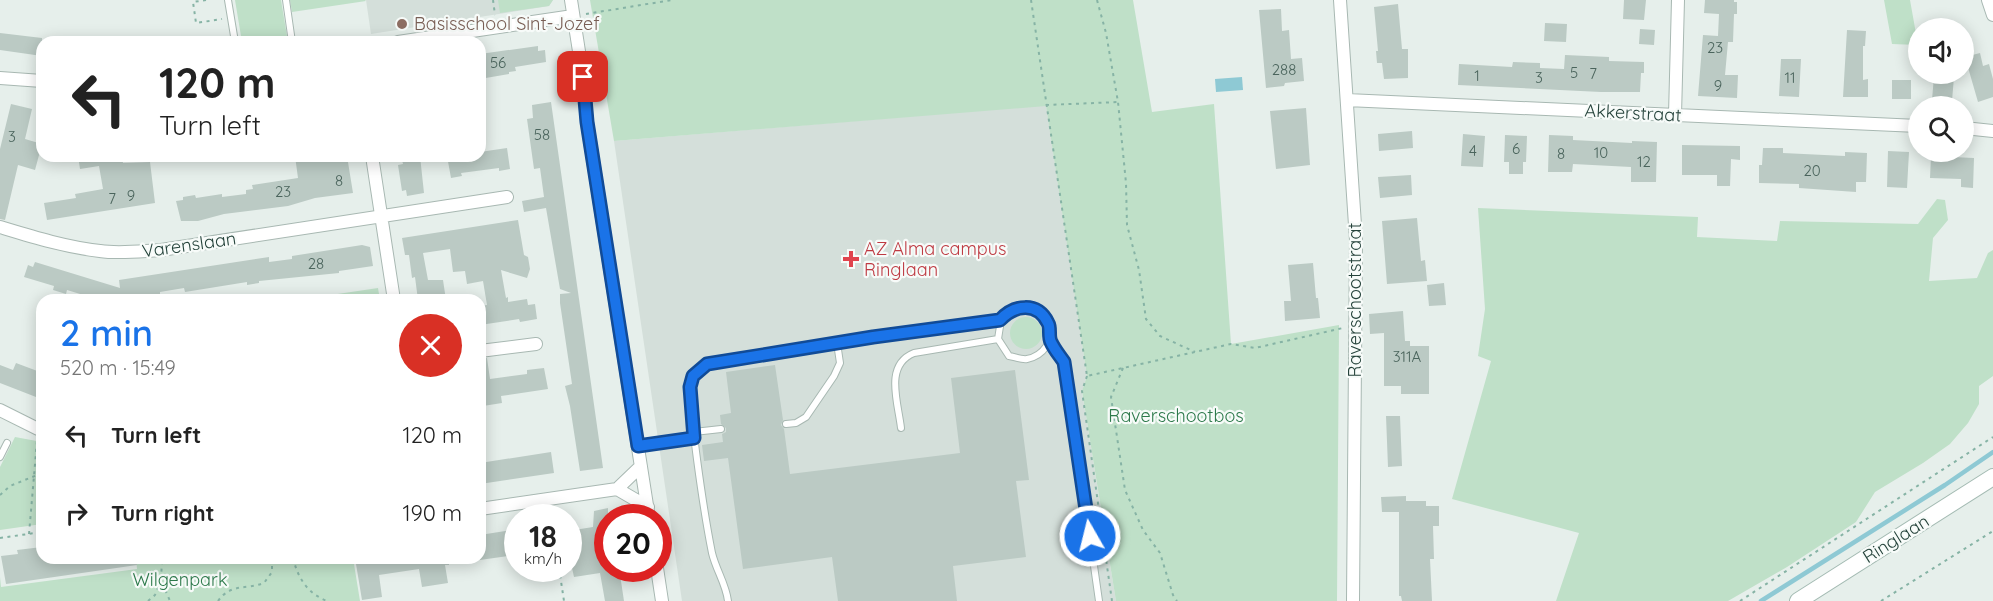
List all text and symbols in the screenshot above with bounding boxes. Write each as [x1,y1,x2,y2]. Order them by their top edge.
place label: Basisschool Sint-Jozef [414,12,600,35]
marker: Basisschool Sint-Jozef [395,17,409,31]
map controls [1908,18,1974,162]
button: sound [1908,18,1974,84]
house number: 23 [1707,38,1723,57]
pin [557,51,608,102]
house number: 56 [490,53,506,72]
text: 120 m [159,56,276,109]
icon: left [60,60,138,138]
icon: arrive [566,60,599,93]
house number: 288 [1272,60,1296,79]
house number: 5 [1570,63,1578,82]
house number: 7 [1589,64,1597,83]
house number: 1 [1474,66,1480,85]
house number: 3 [1535,68,1543,87]
house number: 11 [1784,68,1796,87]
house number: 9 [1714,76,1722,95]
button: search [1908,96,1974,162]
street label: Akkerstraat [1584,98,1682,127]
text: Turn left [159,108,261,142]
house number: 58 [534,125,550,144]
house number: 3 [8,127,16,146]
house number: 6 [1512,139,1520,158]
house number: 4 [1469,141,1477,160]
house number: 10 [1594,143,1608,162]
house number: 8 [1557,144,1565,163]
house number: 12 [1637,152,1651,171]
house number: 20 [1803,161,1821,180]
house number: 8 [335,171,343,190]
house number: 23 [275,182,291,201]
house number: 9 [127,186,135,205]
house number: 7 [108,189,116,208]
street label: Raverschootstraat [1343,223,1366,377]
street label: Varenslaan [140,227,237,262]
place label: AZ Alma campus Ringlaan [864,237,1006,281]
marker: AZ Alma campus Ringlaan [842,250,860,268]
house number: 28 [308,254,324,273]
text: 2 min [60,310,153,355]
button: close [399,314,462,377]
house number: 311A [1393,347,1422,366]
text: 520 m · 15:49 [60,355,176,380]
park label: Raverschootbos [1108,404,1244,427]
icon: left [60,419,93,452]
text: Turn left [111,421,201,449]
text: 120 m [403,421,462,449]
icon: right [60,497,93,530]
text: Turn right [111,499,215,527]
text: 190 m [402,499,462,527]
speed limit sign: 20 [594,504,672,582]
position arrow [1058,504,1122,568]
street label: Ringlaan [1858,509,1933,568]
text: 18 [529,517,557,555]
text: km/h [524,549,562,568]
park label: Wilgenpark [132,568,228,591]

